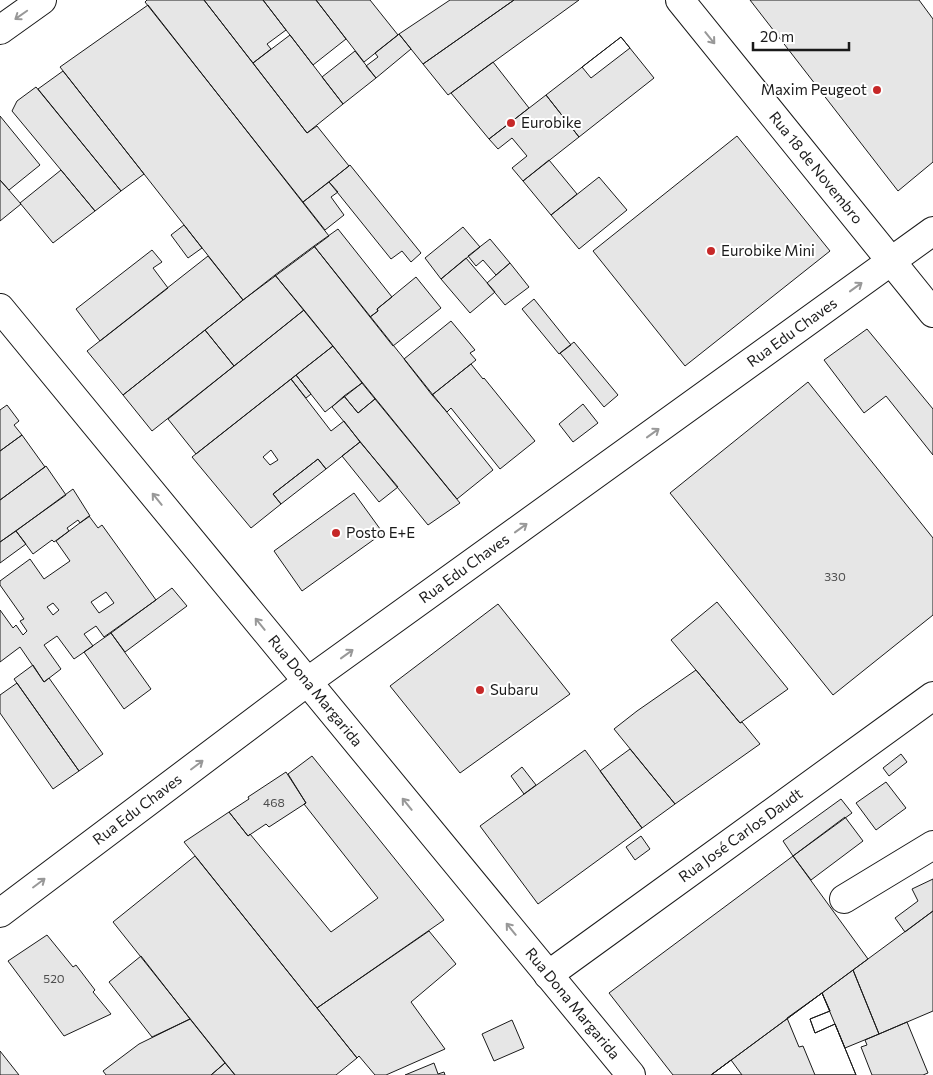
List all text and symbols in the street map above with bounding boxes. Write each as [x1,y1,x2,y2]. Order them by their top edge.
one-way arrow [14,10,28,20]
scale bar [753,20,849,52]
text: 20 m [760,27,794,45]
one-way arrow [705,31,716,44]
place label: Maxim Peugeot [761,80,867,98]
marker: Maxim Peugeot [871,84,883,96]
street label: Rua 18 de Novembro [766,108,867,227]
place label: Eurobike [521,113,581,131]
marker: Eurobike [505,117,517,129]
place label: Eurobike Mini [721,241,815,259]
marker: Eurobike Mini [705,245,717,257]
one-way arrow [849,281,862,292]
street label: Rua Edu Chaves [743,293,840,370]
one-way arrow [646,428,660,438]
one-way arrow [151,492,162,505]
place label: Posto E+E [346,523,415,541]
one-way arrow [514,523,528,533]
marker: Posto E+E [330,527,342,539]
street label: Rua Edu Chaves [415,529,512,606]
house number: 330 [824,569,846,583]
one-way arrow [254,618,265,631]
street label: Rua Dona Margarida [265,631,367,750]
one-way arrow [340,649,354,659]
place label: Subaru [490,680,538,698]
marker: Subaru [474,684,486,696]
one-way arrow [190,760,204,770]
street label: Rua Edu Chaves [89,769,185,848]
street label: Rua José Carlos Daudt [675,784,806,885]
house number: 468 [263,795,285,809]
one-way arrow [402,798,413,811]
one-way arrow [32,878,45,889]
one-way arrow [505,923,516,936]
street label: Rua Dona Margarida [522,944,624,1062]
house number: 520 [43,971,65,985]

